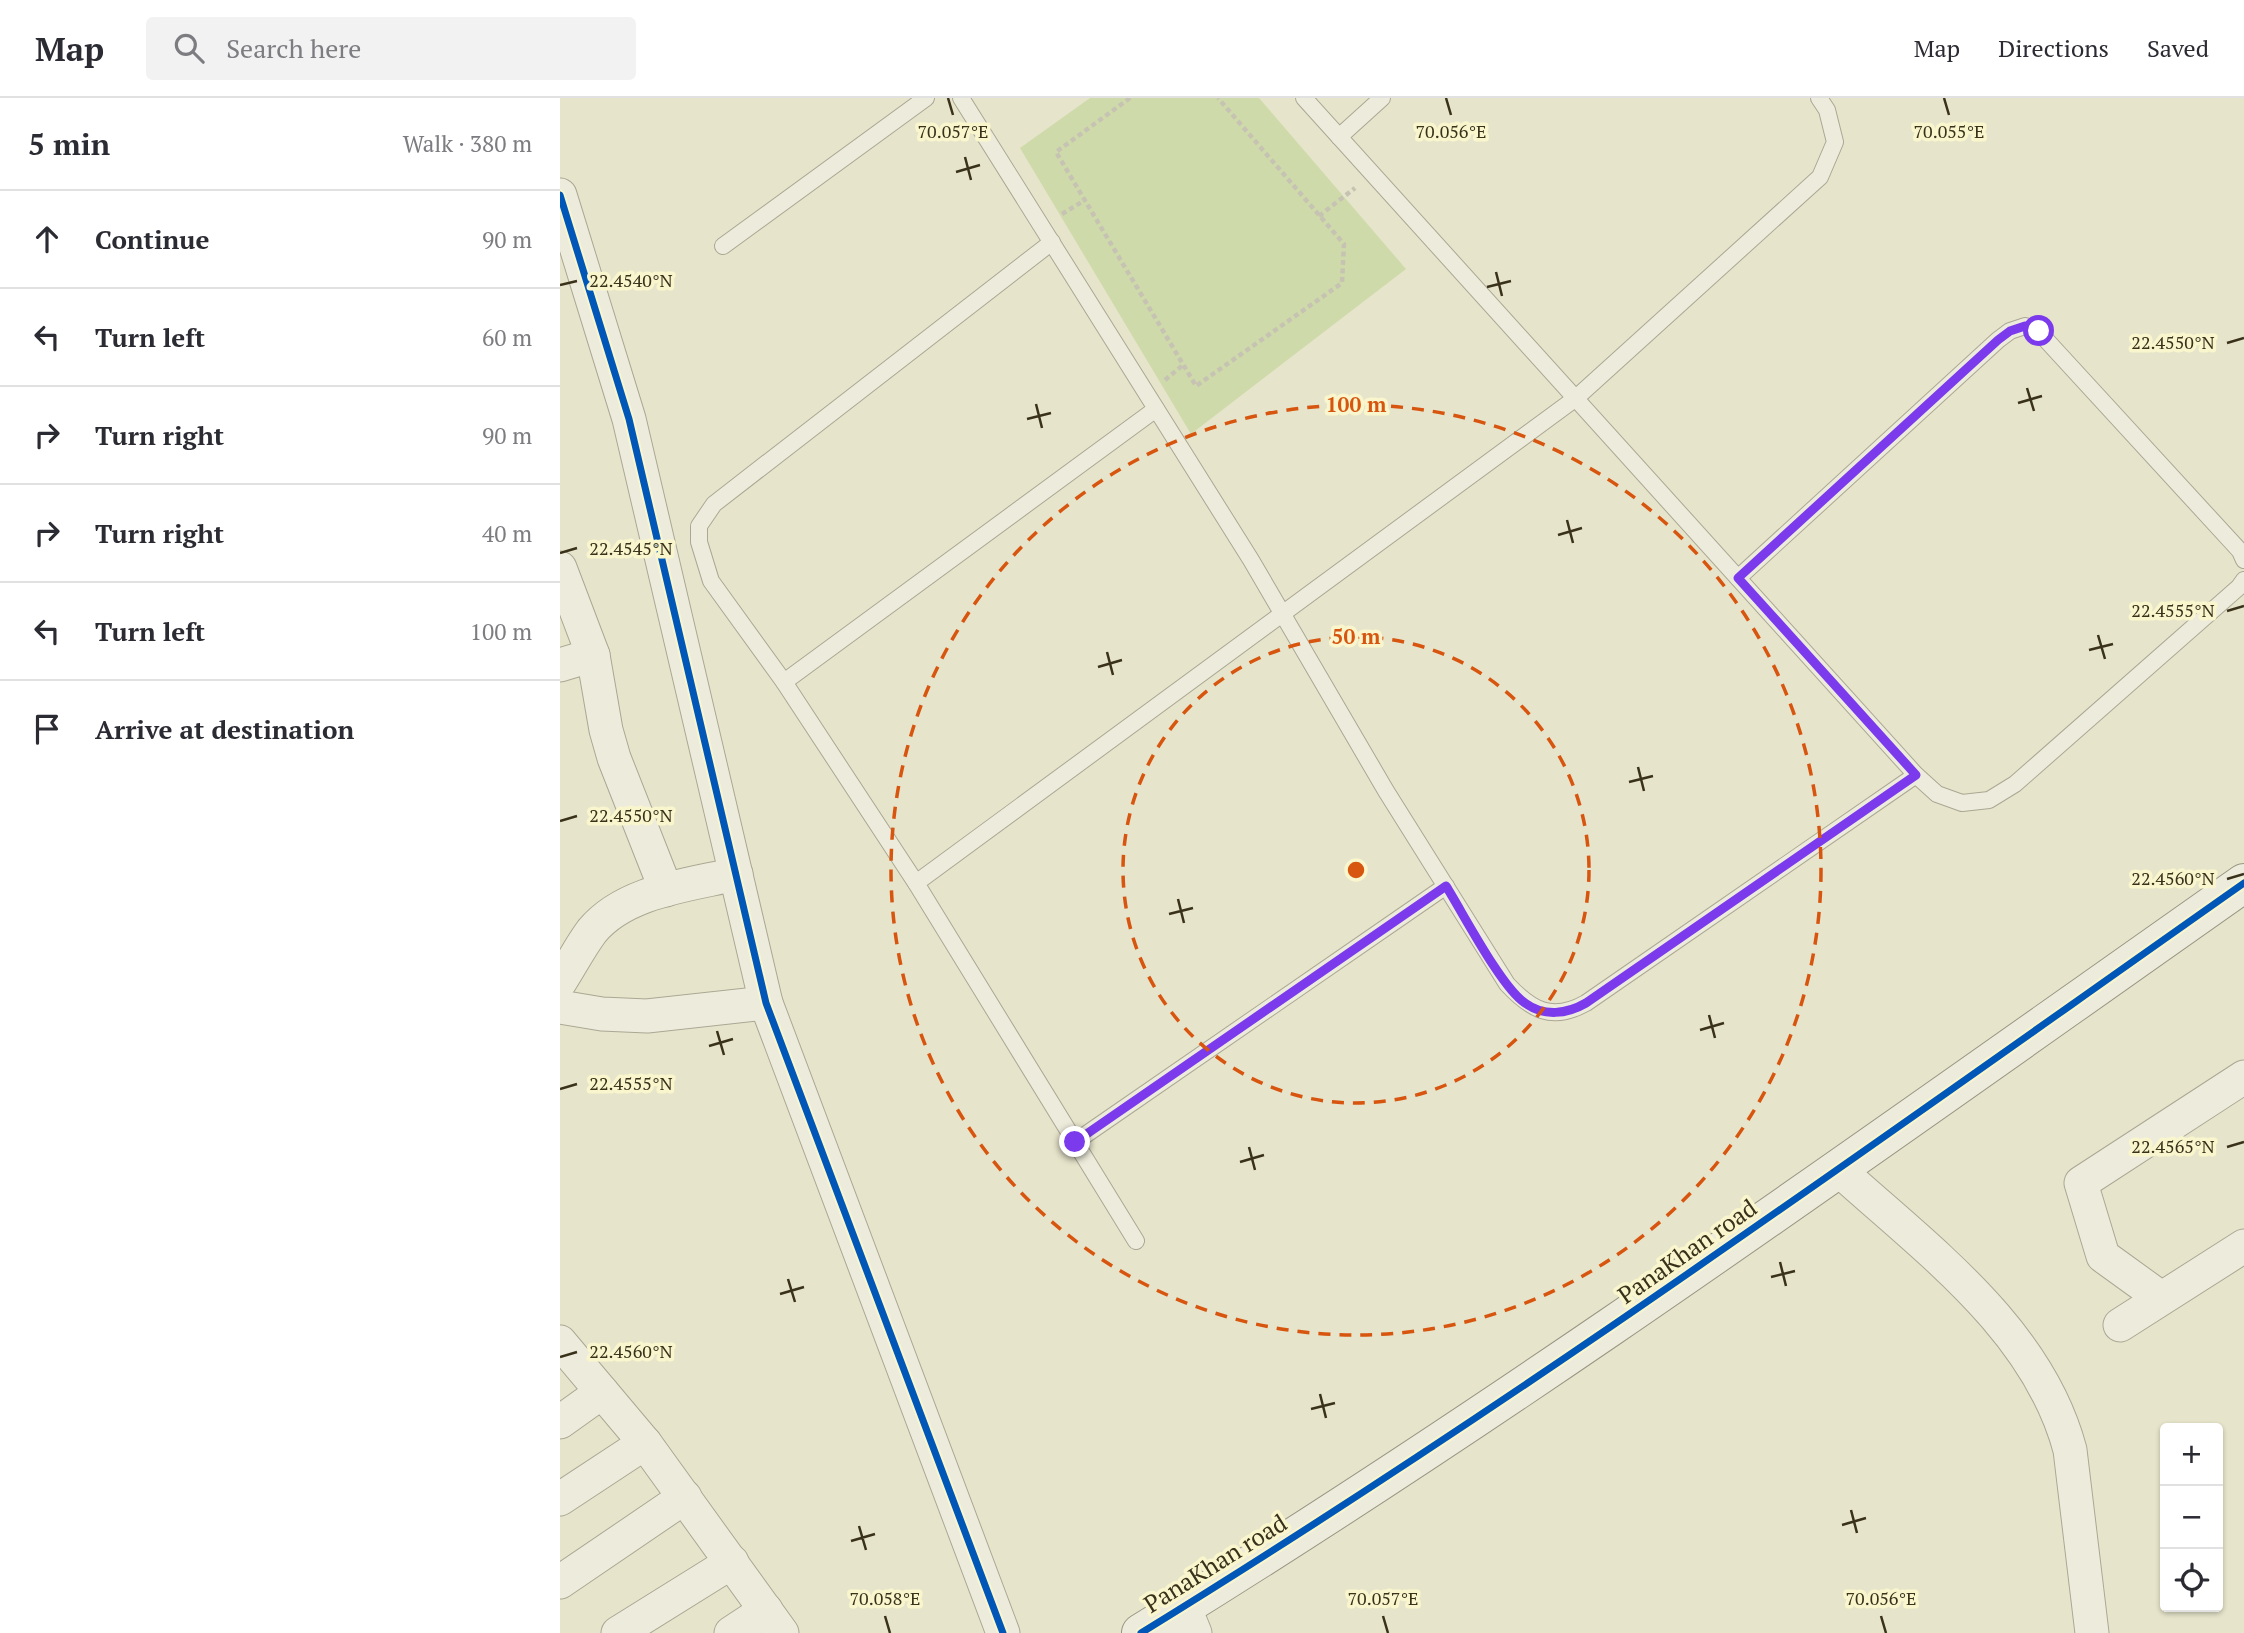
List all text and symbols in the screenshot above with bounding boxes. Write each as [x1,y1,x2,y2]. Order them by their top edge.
search box [146,17,636,80]
text: Map [35,27,104,70]
icon: search [170,29,208,67]
text: Search here [226,31,361,65]
text: Map [1914,32,1960,64]
text: Directions [1998,32,2109,64]
text: Saved [2147,32,2209,64]
text: 70.057°E [917,119,989,143]
text: 70.056°E [1415,119,1487,143]
text: 70.055°E [1913,119,1985,143]
text: 5 min [28,124,110,164]
text: Walk · 380 m [403,128,532,159]
icon: ahead [28,220,66,258]
text: Continue [95,222,209,256]
text: 90 m [482,224,532,255]
text: 22.4540°N [589,268,673,292]
route start [2023,315,2054,346]
icon: left [28,318,66,356]
text: Turn left [95,320,205,354]
text: 60 m [482,322,532,353]
text: 22.4550°N [2131,330,2215,354]
text: 100 m [1326,390,1387,418]
icon: right [28,416,66,454]
text: Turn right [95,418,224,452]
text: 90 m [482,420,532,451]
icon: right [28,514,66,552]
text: Turn right [95,516,224,550]
text: 40 m [482,518,532,549]
text: 22.4545°N [589,536,673,560]
text: 22.4555°N [2131,598,2215,622]
icon: left [28,612,66,650]
text: Turn left [95,614,205,648]
text: 100 m [470,616,532,647]
text: 50 m [1332,622,1381,650]
icon: arrive [28,710,66,748]
text: Arrive at destination [95,712,354,746]
text: 22.4550°N [589,803,673,827]
centre of rings [1344,858,1368,882]
text: 22.4560°N [2131,866,2215,890]
text: 22.4555°N [589,1071,673,1095]
route end [1059,1126,1090,1157]
text: 22.4565°N [2131,1134,2215,1158]
street label: PanaKhan road [1611,1191,1763,1311]
text: 22.4560°N [589,1339,673,1363]
map controls [2160,1423,2223,1612]
button: + [2160,1423,2223,1486]
button: − [2160,1486,2223,1549]
street label: PanaKhan road [1138,1506,1292,1620]
button: locate [2160,1549,2223,1612]
text: 70.058°E [849,1586,921,1610]
text: 70.057°E [1347,1586,1419,1610]
text: 70.056°E [1845,1586,1917,1610]

